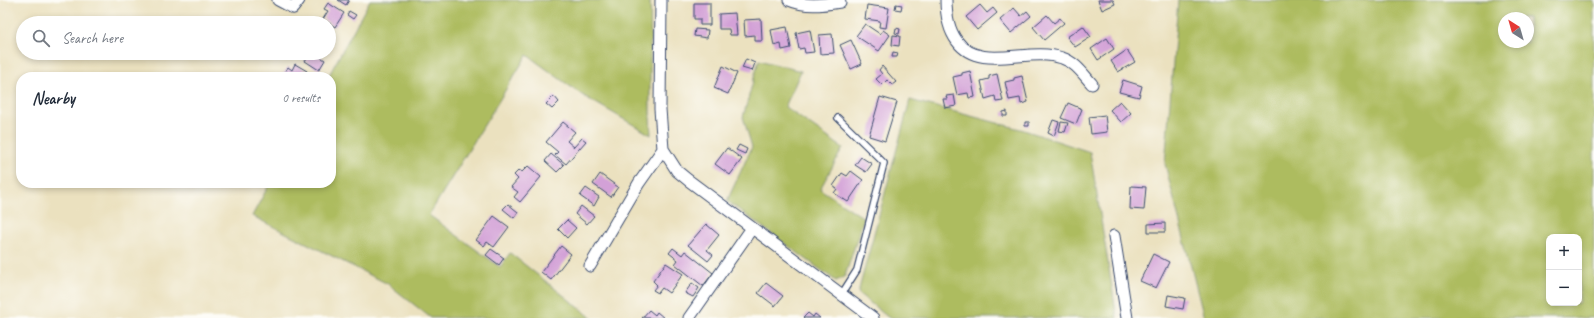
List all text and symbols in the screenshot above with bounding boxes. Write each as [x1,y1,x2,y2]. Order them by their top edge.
north arrow [1498,12,1534,48]
search box [16,16,336,60]
icon: search [30,27,52,49]
text: Search here [62,29,123,48]
text: Nearby [32,88,75,109]
text: 0 results [282,90,320,106]
map controls [1546,234,1582,306]
button: + [1546,234,1582,270]
button: − [1546,270,1582,306]

